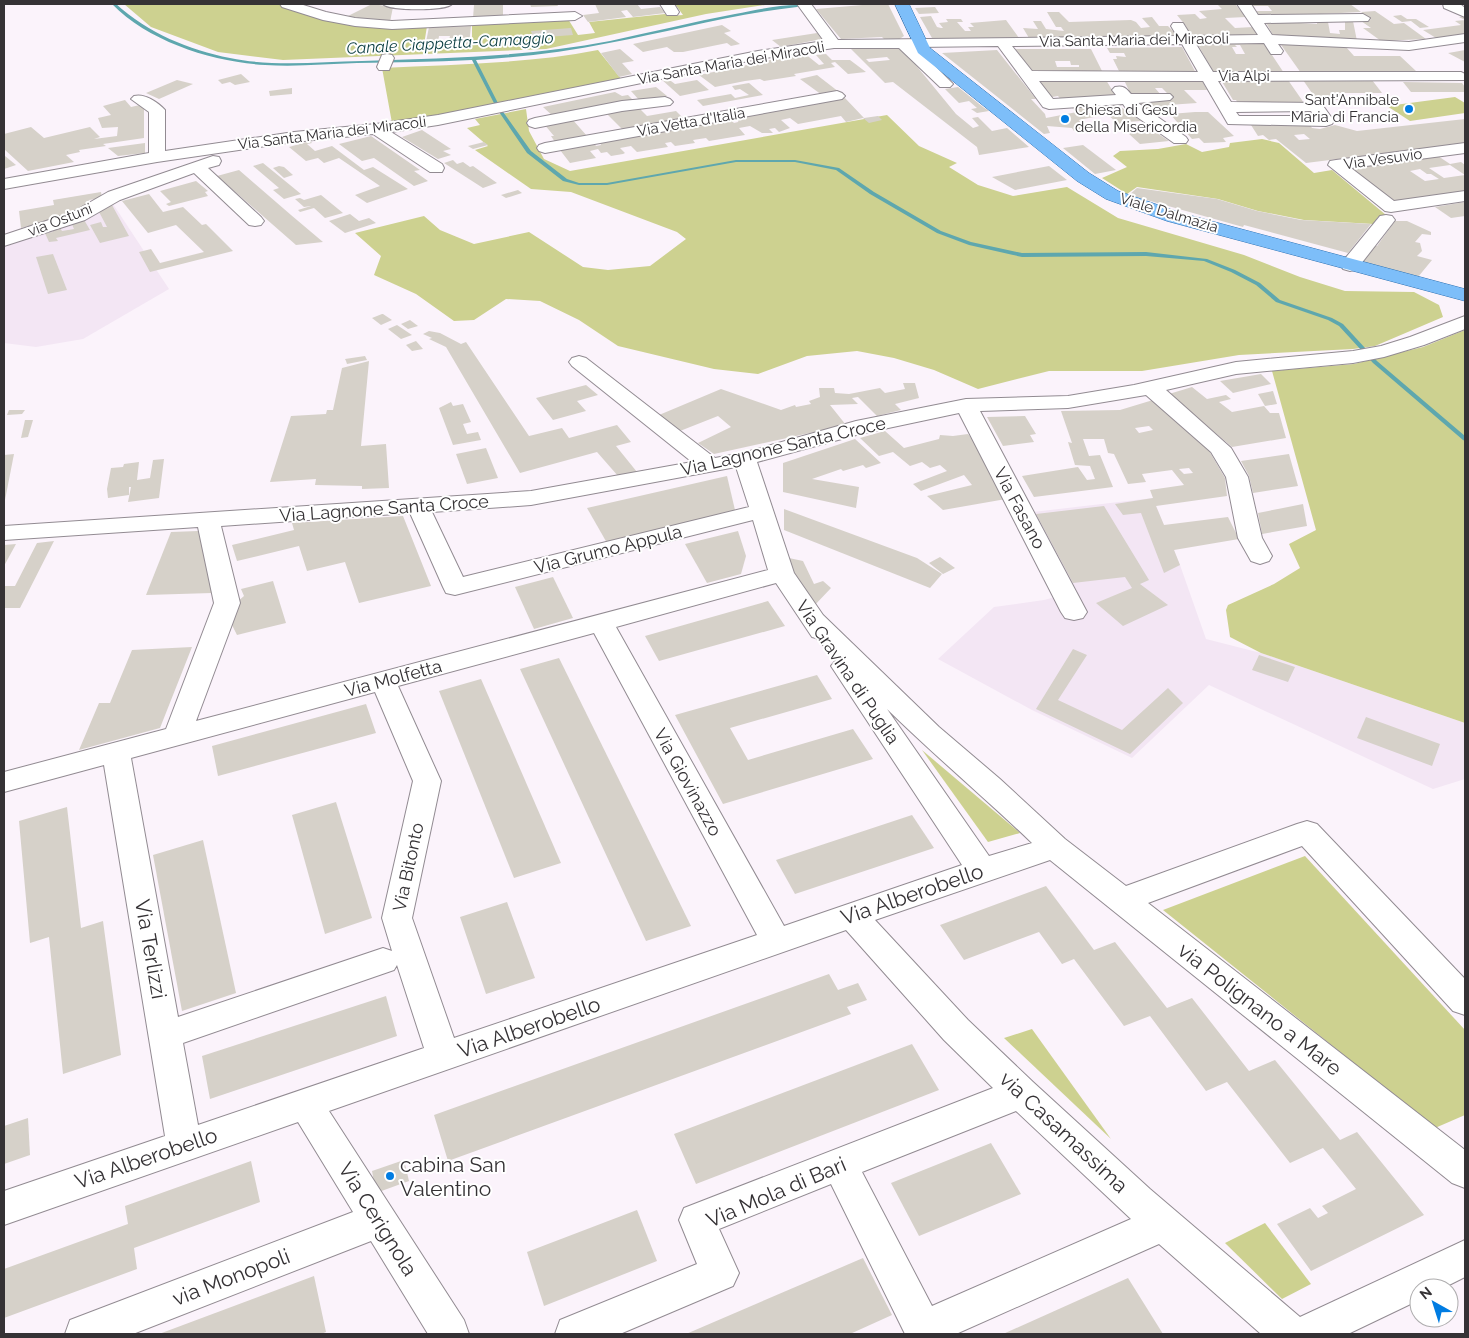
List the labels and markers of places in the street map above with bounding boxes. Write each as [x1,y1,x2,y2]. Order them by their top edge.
place label: Sant'Annibale Maria di Francia [1291,91,1399,126]
place label: Chiesa di Gesù della Misericordia [1075,101,1197,136]
marker: Sant'Annibale Maria di Francia [1403,103,1415,115]
marker: Chiesa di Gesù della Misericordia [1059,113,1071,125]
place label: cabina San Valentino [400,1152,506,1201]
marker: cabina San Valentino [384,1170,396,1182]

